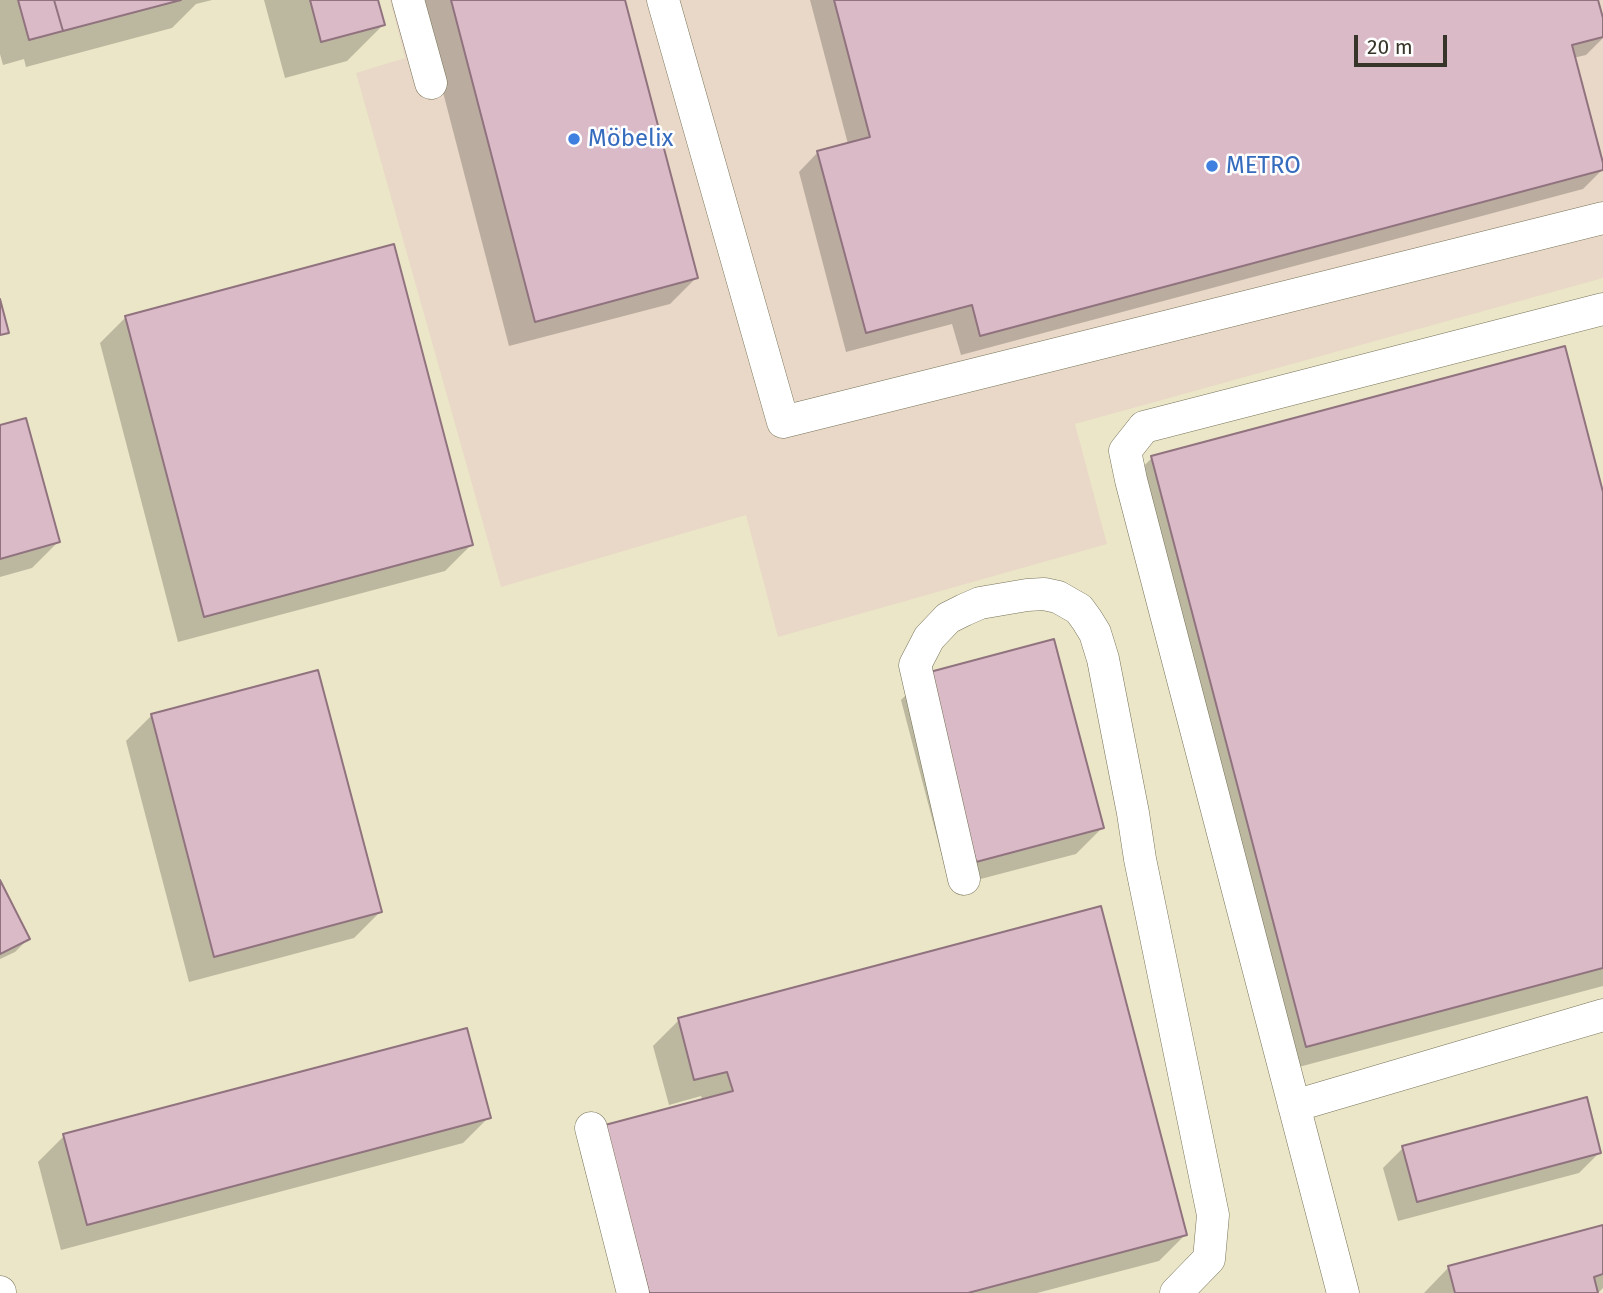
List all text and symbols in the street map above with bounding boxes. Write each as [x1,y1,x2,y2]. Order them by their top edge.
scale bar [1358,21,1451,65]
text: 20 m [1367,34,1413,60]
place label: Möbelix [588,125,673,153]
marker: Möbelix [566,131,582,147]
place label: METRO [1226,152,1301,180]
marker: METRO [1204,158,1220,174]

